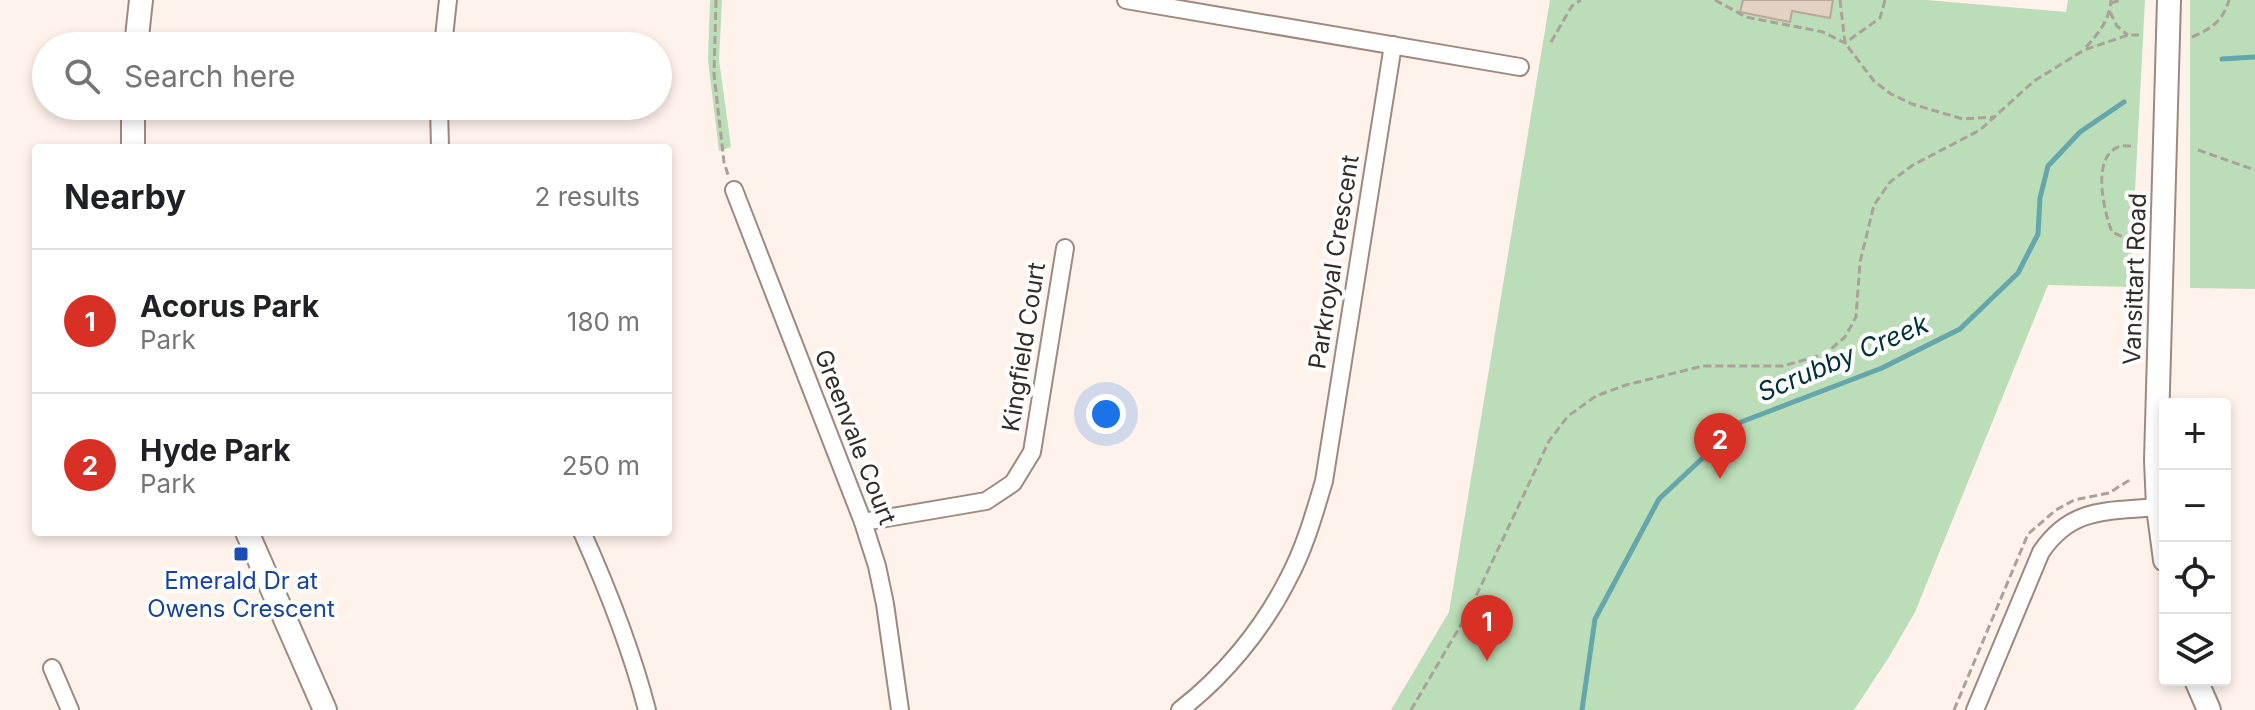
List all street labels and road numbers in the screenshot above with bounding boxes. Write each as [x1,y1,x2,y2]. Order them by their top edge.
street label: Parkroyal Crescent [1302,153,1365,371]
street label: Vansittart Road [2117,192,2152,365]
street label: Kingfield Court [996,260,1051,433]
street label: Greenvale Court [809,345,902,529]

